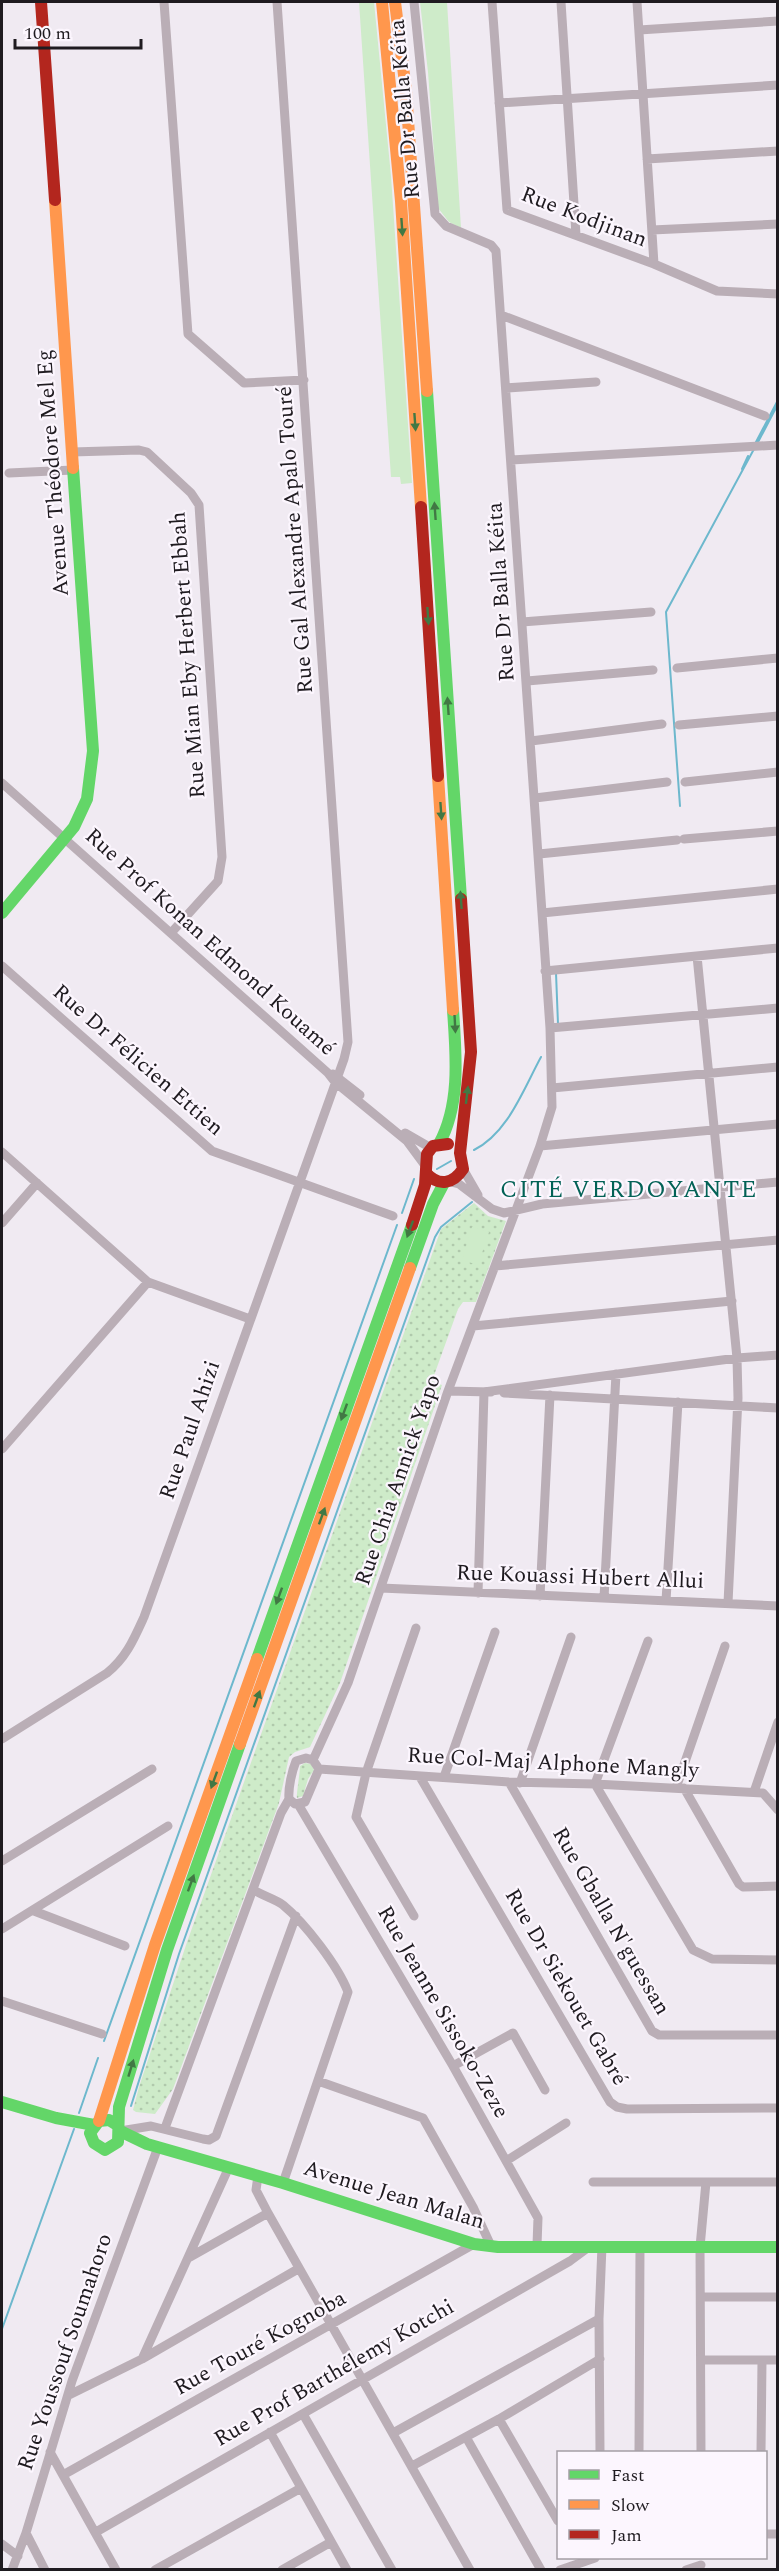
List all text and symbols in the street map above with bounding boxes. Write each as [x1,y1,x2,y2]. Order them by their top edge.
scale bar [15,12,141,50]
street label: Rue Dr Balla Kéita [381,18,429,200]
text: 100 m [24,20,71,47]
street label: Rue Kodjinan [516,178,652,256]
one-way arrow [398,218,407,237]
street label: Avenue Théodore Mel Eg [28,348,78,598]
street label: Rue Gal Alexandre Apalo Touré [268,385,322,695]
one-way arrow [411,412,420,431]
street label: Rue Dr Balla Kéita [478,501,524,683]
one-way arrow [430,502,440,521]
street label: Rue Mian Eby Herbert Ebbah [162,510,214,800]
one-way arrow [424,607,433,626]
one-way arrow [444,696,453,715]
one-way arrow [437,801,446,820]
street label: Rue Prof Konan Edmond Kouamé [77,820,343,1064]
one-way arrow [457,891,466,910]
street label: Rue Dr Félicien Ettien [45,976,231,1144]
one-way arrow [450,1014,459,1033]
one-way arrow [462,1085,471,1104]
district label: CITÉ VERDOYANTE [500,1172,758,1208]
one-way arrow [405,1220,415,1238]
street label: Rue Paul Ahizi [151,1356,229,1504]
street label: Rue Chia Annick Yapo [346,1370,450,1590]
one-way arrow [339,1403,349,1421]
one-way arrow [317,1506,327,1524]
street label: Rue Kouassi Hubert Allui [455,1556,705,1598]
one-way arrow [274,1587,284,1605]
one-way arrow [252,1690,262,1708]
street label: Rue Col-Maj Alphone Mangly [406,1739,701,1787]
one-way arrow [208,1771,218,1789]
street label: Rue Gballa N'guessan [544,1821,678,2021]
one-way arrow [187,1874,197,1892]
street label: Rue Dr Siekouet Gabré [496,1882,636,2092]
street label: Rue Jeanne Sissoko-Zeze [368,1899,518,2125]
one-way arrow [127,2059,136,2077]
street label: Avenue Jean Malan [299,2152,489,2238]
street label: Rue Youssouf Soumahoro [9,2229,121,2475]
street label: Rue Touré Kognoba [168,2282,352,2404]
street label: Rue Prof Barthélemy Kotchi [208,2291,460,2455]
legend [557,2451,767,2559]
text: Fast [611,2462,644,2489]
text: Slow [611,2492,650,2519]
text: Jam [611,2522,642,2549]

